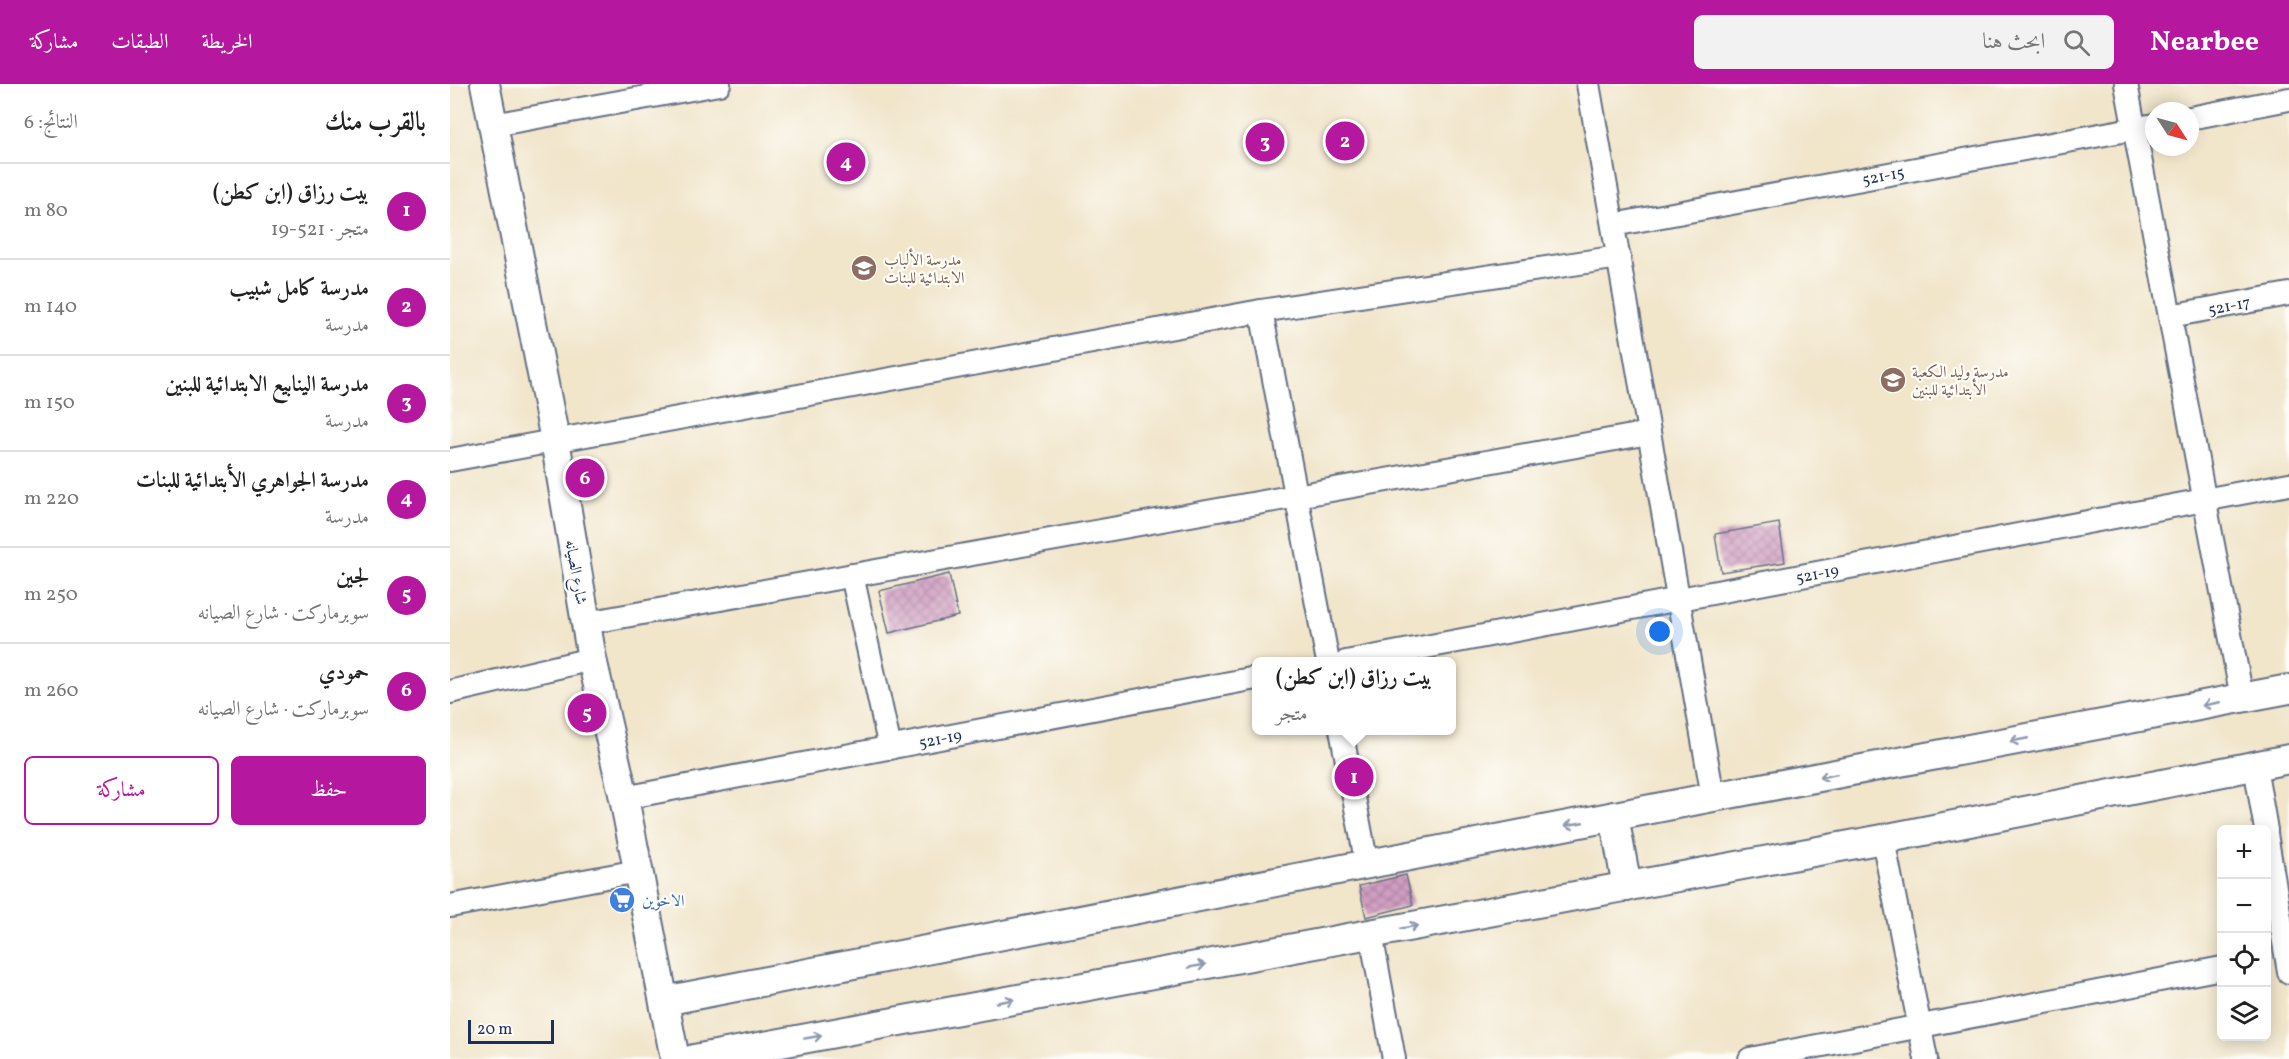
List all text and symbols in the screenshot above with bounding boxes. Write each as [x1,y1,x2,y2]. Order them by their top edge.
search box [1694,15,2114,69]
text: Nearbee [2150,23,2259,62]
icon: search [2060,26,2093,59]
text: ابحث هنا [1982,27,2045,58]
text: مشاركة [30,28,78,57]
text: الطبقات [111,28,168,57]
text: الخريطة [201,28,253,57]
north arrow [2145,102,2199,156]
text: بالقرب منك [325,105,426,141]
text: النتائج: 6 [24,109,78,137]
pin: 2 [1326,118,1364,164]
pin: 3 [1246,120,1284,164]
pin: 4 [826,140,866,184]
street label: 521-15 [1860,162,1906,192]
text: بيت رزاق (ابن كطن) [213,178,369,209]
text: 80 m [24,197,68,225]
text: 1 [402,197,411,225]
text: متجر · 521-19 [271,216,369,244]
place label: مدرسة الألباب الابتدائية للبنات [884,248,965,290]
school or university icon: مدرسة الألباب الابتدائية للبنات [849,253,879,283]
text: مدرسة كامل شبيب [229,274,369,305]
street label: 521-17 [2206,292,2253,322]
text: 140 m [24,293,77,321]
text: 2 [401,293,412,321]
text: مدرسة [325,312,369,340]
place label: مدرسة وليد الكعبة الأبتدائية للبنين [1912,362,2009,402]
school or university icon: مدرسة وليد الكعبة الأبتدائية للبنين [1878,365,1908,395]
text: مدرسة الينابيع الابتدائية للبنين [165,370,369,401]
text: 150 m [24,389,75,417]
text: 3 [401,389,412,417]
text: مدرسة [325,408,369,436]
pin: 6 [566,456,604,500]
text: مدرسة الجواهري الأبتدائية للبنات [136,466,369,497]
text: 220 m [24,485,79,513]
text: 4 [400,485,413,513]
text: مدرسة [325,504,369,532]
street label: شارع الصيانه [558,538,592,607]
street label: 521-19 [1794,560,1841,590]
text: لجين [336,562,369,593]
text: 250 m [24,581,78,609]
text: 5 [402,581,411,609]
text: سوبرماركت · شارع الصيانه [198,600,369,628]
your location [1645,617,1674,646]
popup [1252,657,1456,735]
text: حمودي [319,658,369,689]
text: بيت رزاق (ابن كطن) [1276,663,1432,694]
text: 260 m [24,677,79,705]
text: 6 [401,677,412,705]
pin: 5 [568,690,606,736]
text: سوبرماركت · شارع الصيانه [198,696,369,724]
one-way arrow [2202,699,2221,710]
text: متجر [1276,701,1308,729]
street label: 521-19 [917,725,964,755]
one-way arrow [2010,735,2030,746]
pin: 1 [1334,754,1374,800]
button: مشاركة [24,756,219,825]
button: حفظ [231,756,426,825]
one-way arrow [1818,771,1838,782]
one-way arrow [1565,819,1585,830]
map controls [2217,825,2271,1041]
button: + [2217,825,2271,879]
button: − [2217,879,2271,933]
supermarket icon: الاخوين [607,885,637,915]
place label: الاخوين [642,891,684,913]
one-way arrow [1399,921,1418,932]
button: locate [2217,933,2271,987]
one-way arrow [1186,960,1206,971]
button: layers [2217,987,2271,1041]
one-way arrow [995,996,1014,1007]
scale bar [468,1017,554,1044]
text: 20 m [477,1019,512,1041]
one-way arrow [803,1031,822,1042]

